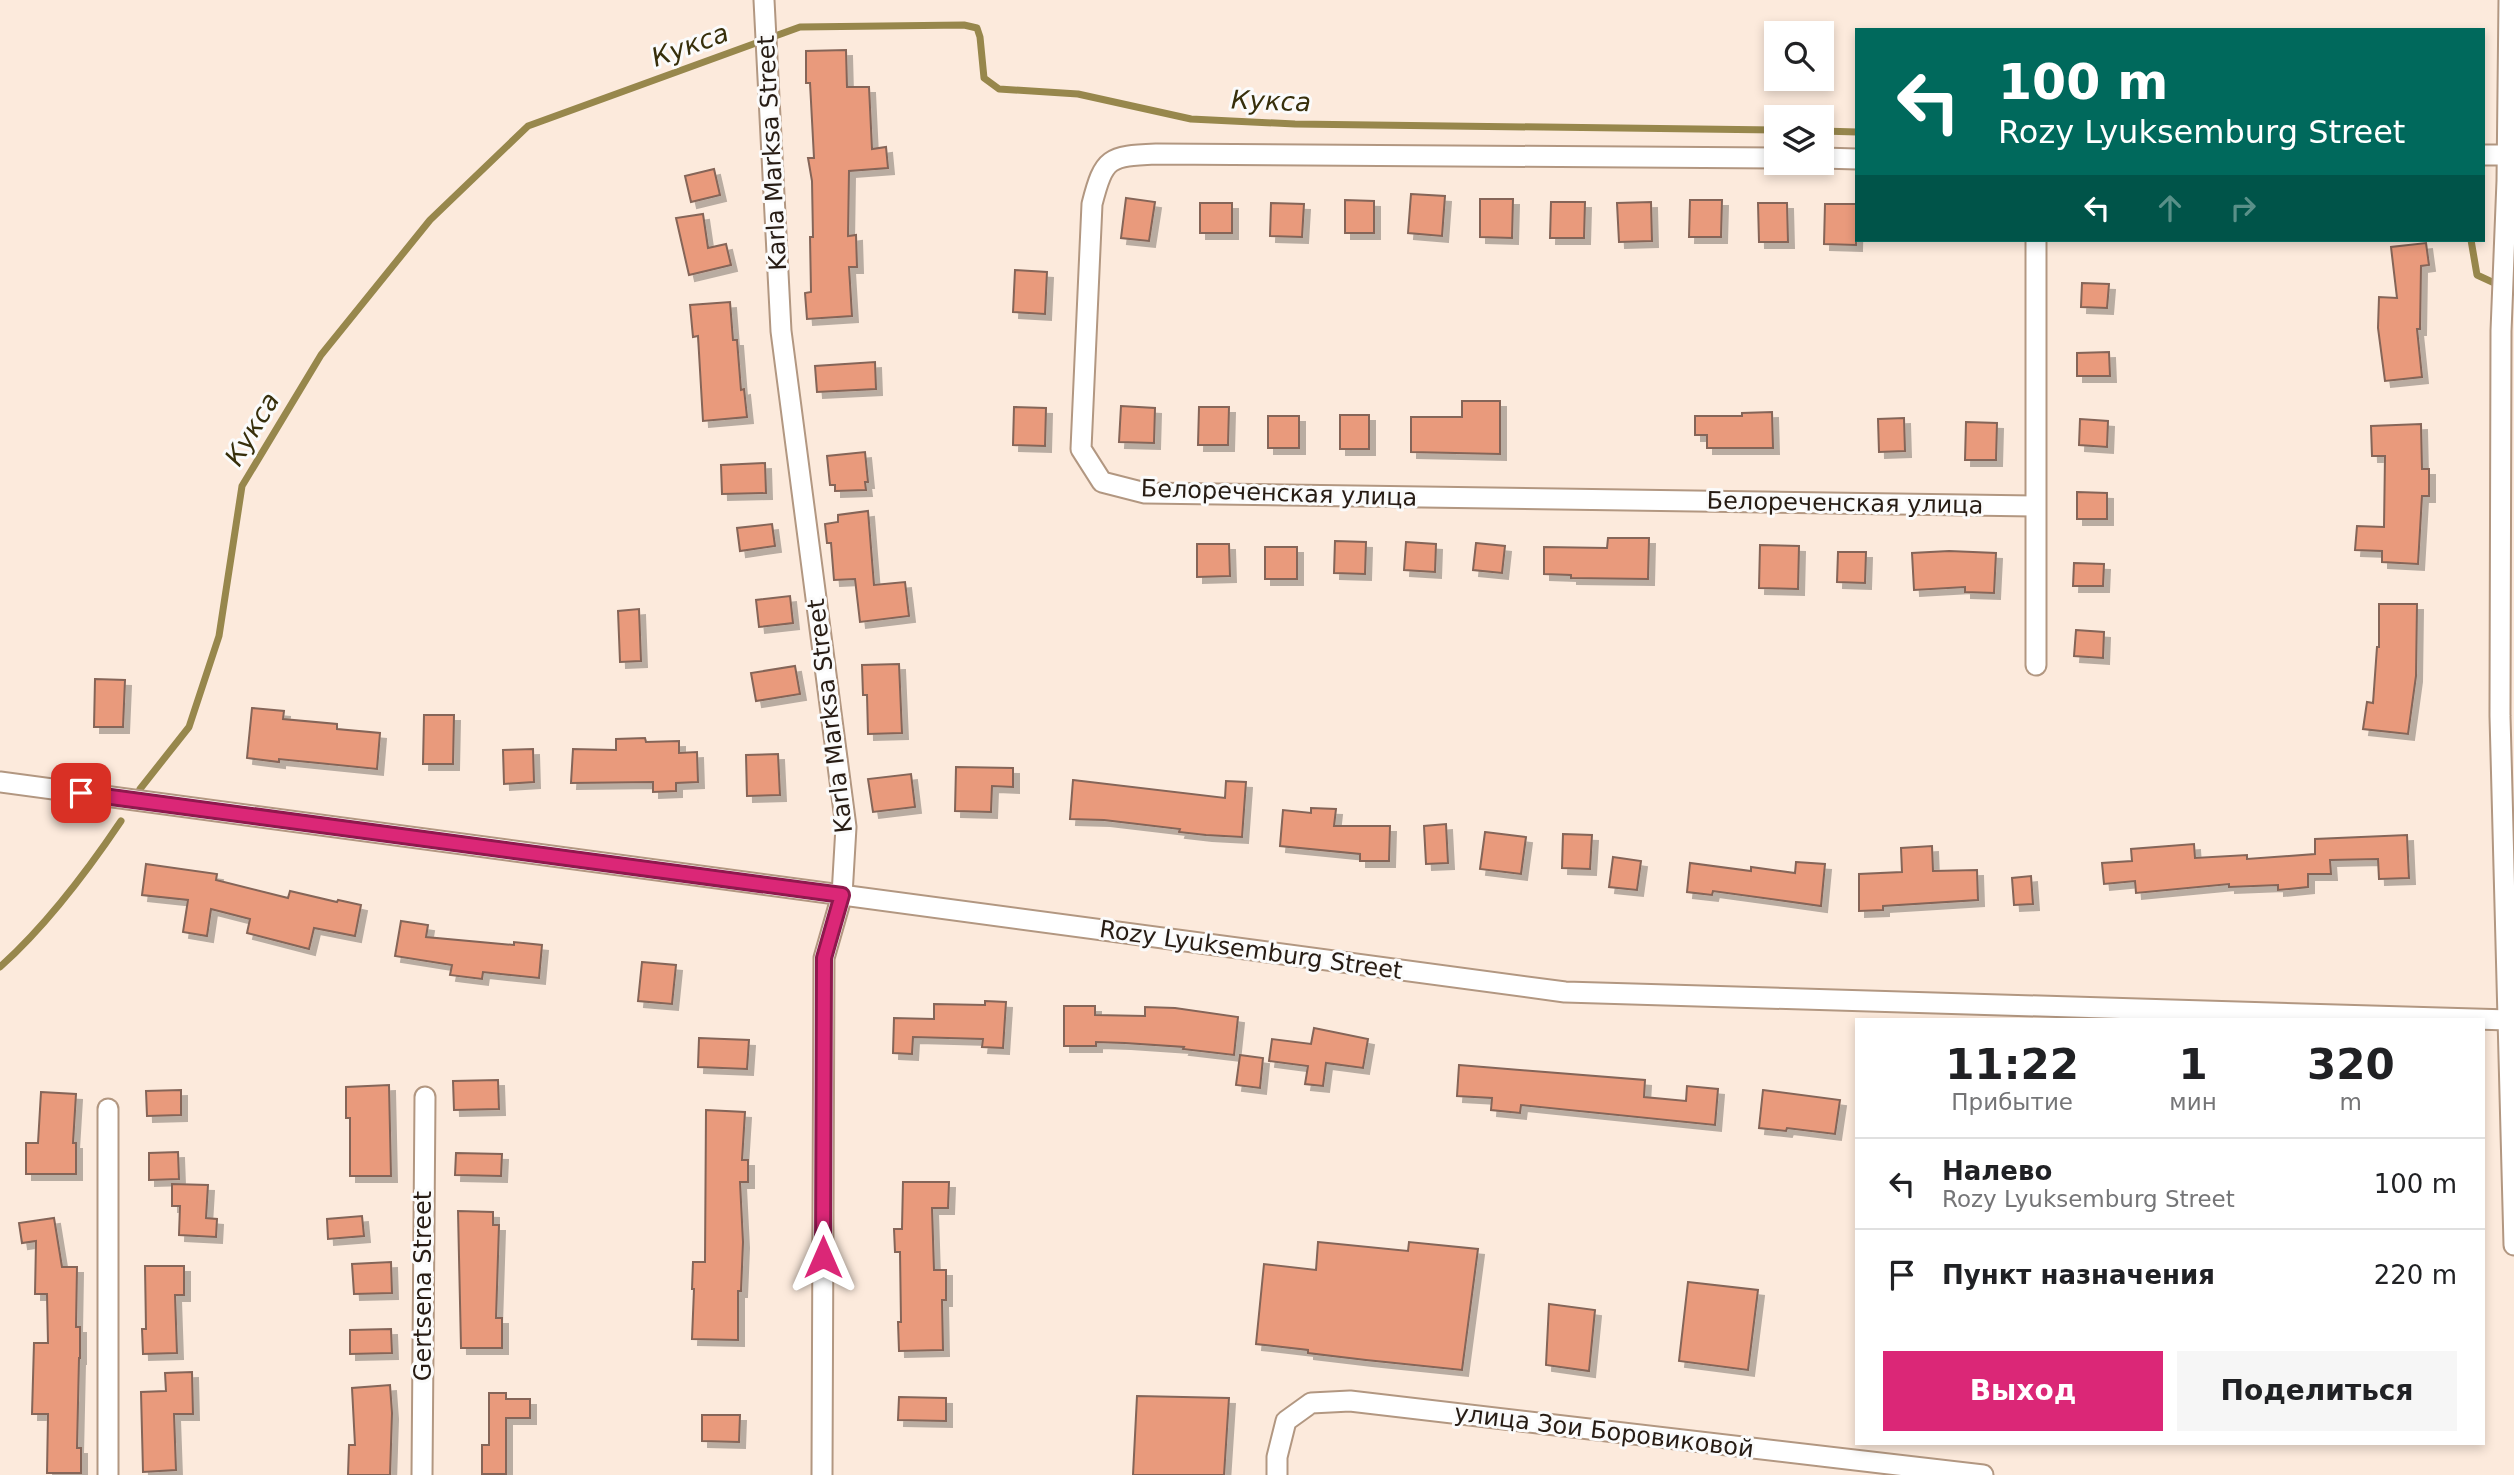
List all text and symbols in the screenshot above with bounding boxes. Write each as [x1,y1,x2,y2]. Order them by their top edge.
water label: Кукса [647,17,733,73]
map controls [1764,21,1834,175]
button: search [1764,21,1834,91]
street label: Karla Marksa Street [752,35,792,271]
text: 100 m [1998,54,2168,111]
icon: left [1883,56,1974,147]
water label: Кукса [1231,85,1311,117]
button: layers [1764,105,1834,175]
text: Rozy Lyuksemburg Street [1998,113,2405,151]
icon: left [2078,189,2116,227]
icon: ahead [2151,189,2189,227]
icon: right [2224,189,2262,227]
water label: Кукса [219,387,285,471]
street label: Белореченская улица [1140,474,1418,512]
street label: Белореченская улица [1707,487,1983,519]
street label: Karla Marksa Street [802,597,858,835]
pin [51,763,111,823]
icon: arrive [62,774,100,812]
street label: Rozy Lyuksemburg Street [1098,915,1404,985]
text: 11:22 [1945,1040,2079,1089]
text: 1 [2178,1040,2208,1089]
text: 320 [2307,1040,2395,1089]
text: Прибытие [1951,1089,2073,1115]
text: мин [2169,1089,2217,1115]
text: m [2340,1089,2362,1115]
text: Налево [1942,1156,2052,1186]
icon: left [1883,1165,1921,1203]
text: 100 m [2374,1169,2457,1199]
text: Rozy Lyuksemburg Street [1942,1186,2235,1212]
street label: Gertsena Street [409,1191,437,1381]
position arrow [786,1220,860,1294]
icon: arrive [1883,1256,1921,1294]
text: Пункт назначения [1942,1260,2215,1290]
text: 220 m [2374,1260,2457,1290]
button: Выход [1883,1351,2163,1431]
button: Поделиться [2177,1351,2457,1431]
street label: улица Зои Боровиковой [1453,1399,1755,1463]

